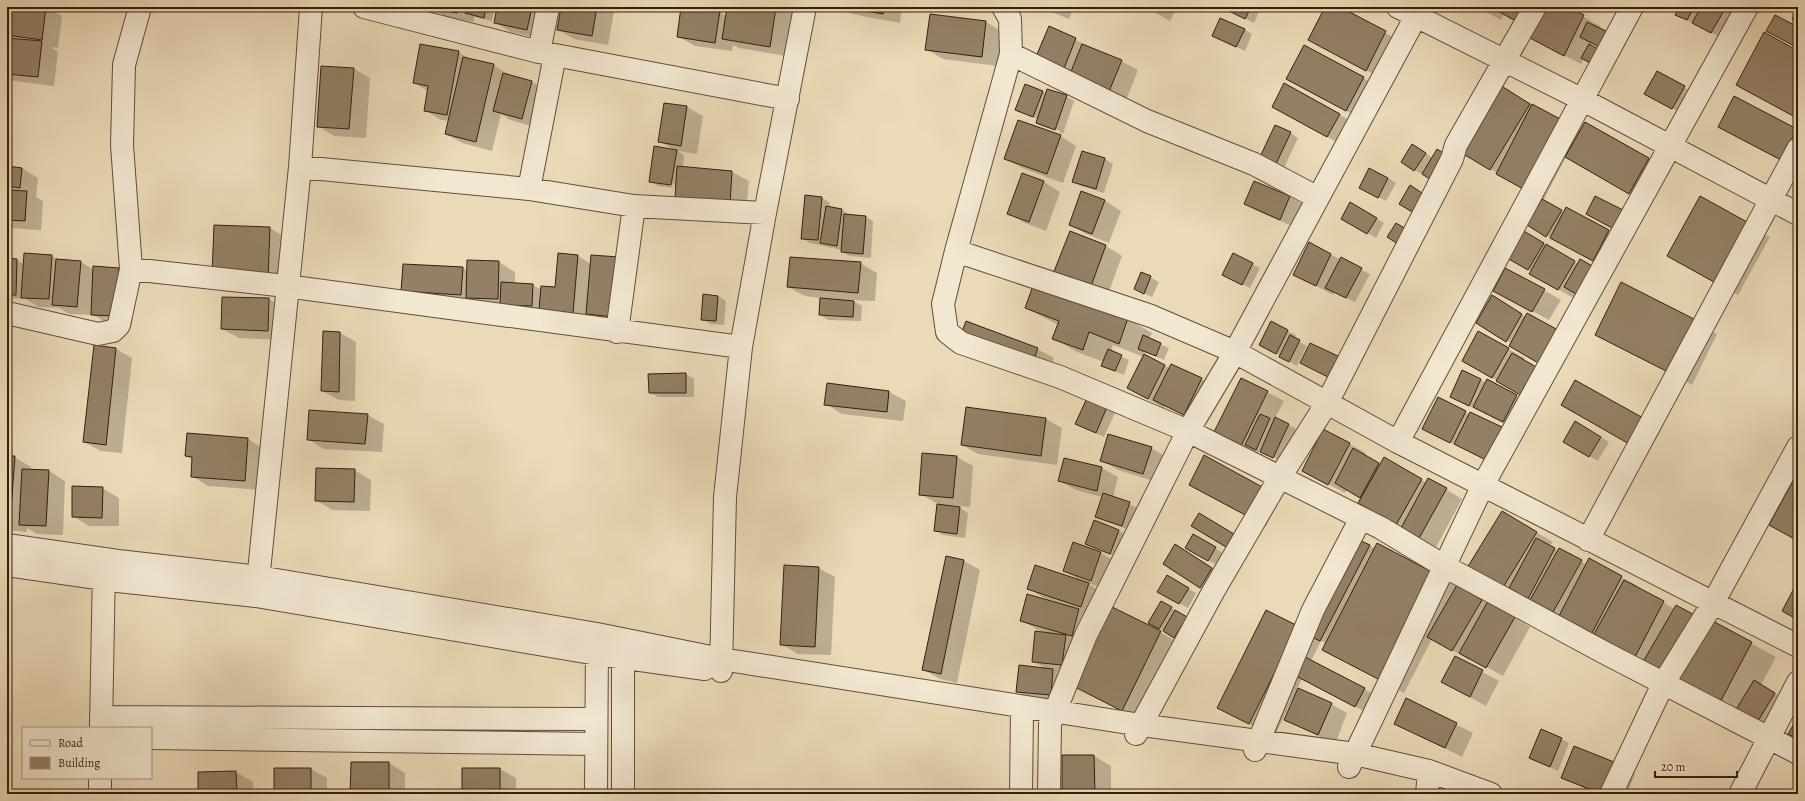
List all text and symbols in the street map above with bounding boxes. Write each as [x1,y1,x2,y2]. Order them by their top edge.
legend [22,727,152,779]
text: Road [58,735,84,751]
scale bar [1655,753,1737,779]
text: Building [58,755,100,771]
text: 20 m [1661,759,1685,775]

